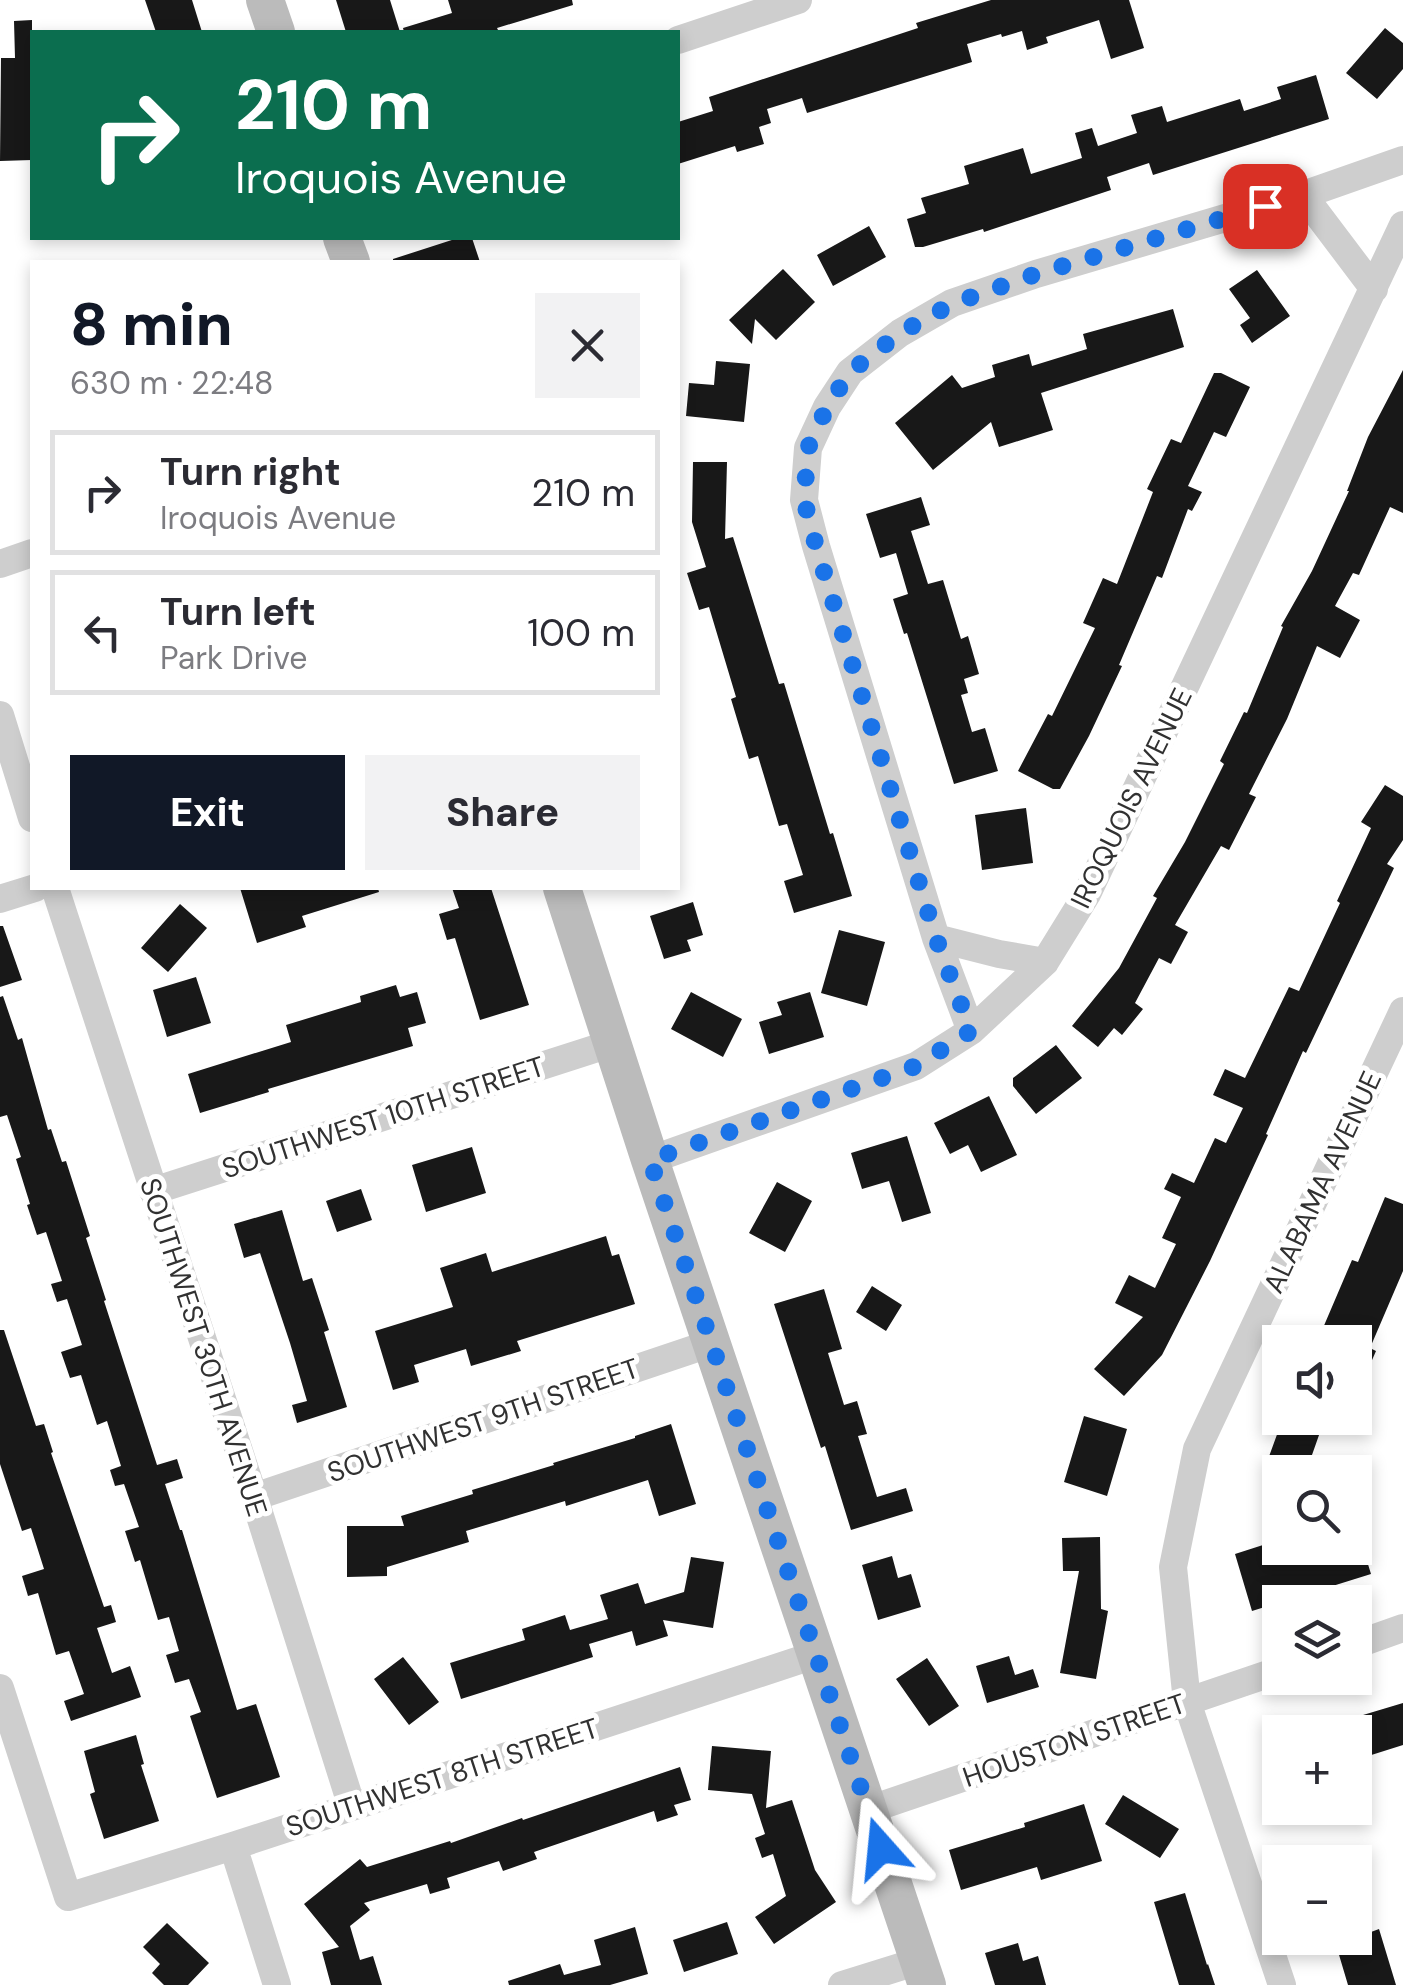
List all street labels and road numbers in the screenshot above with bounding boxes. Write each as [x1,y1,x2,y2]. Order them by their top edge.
street label: IROQUOIS AVENUE [1062,682,1201,915]
street label: SOUTHWEST 10TH STREET [217,1048,549,1187]
street label: ALABAMA AVENUE [1255,1065,1390,1299]
street label: SOUTHWEST 30TH AVENUE [131,1173,276,1521]
street label: SOUTHWEST 9TH STREET [322,1350,644,1491]
street label: HOUSTON STREET [958,1685,1191,1796]
street label: SOUTHWEST 8TH STREET [281,1709,603,1846]

